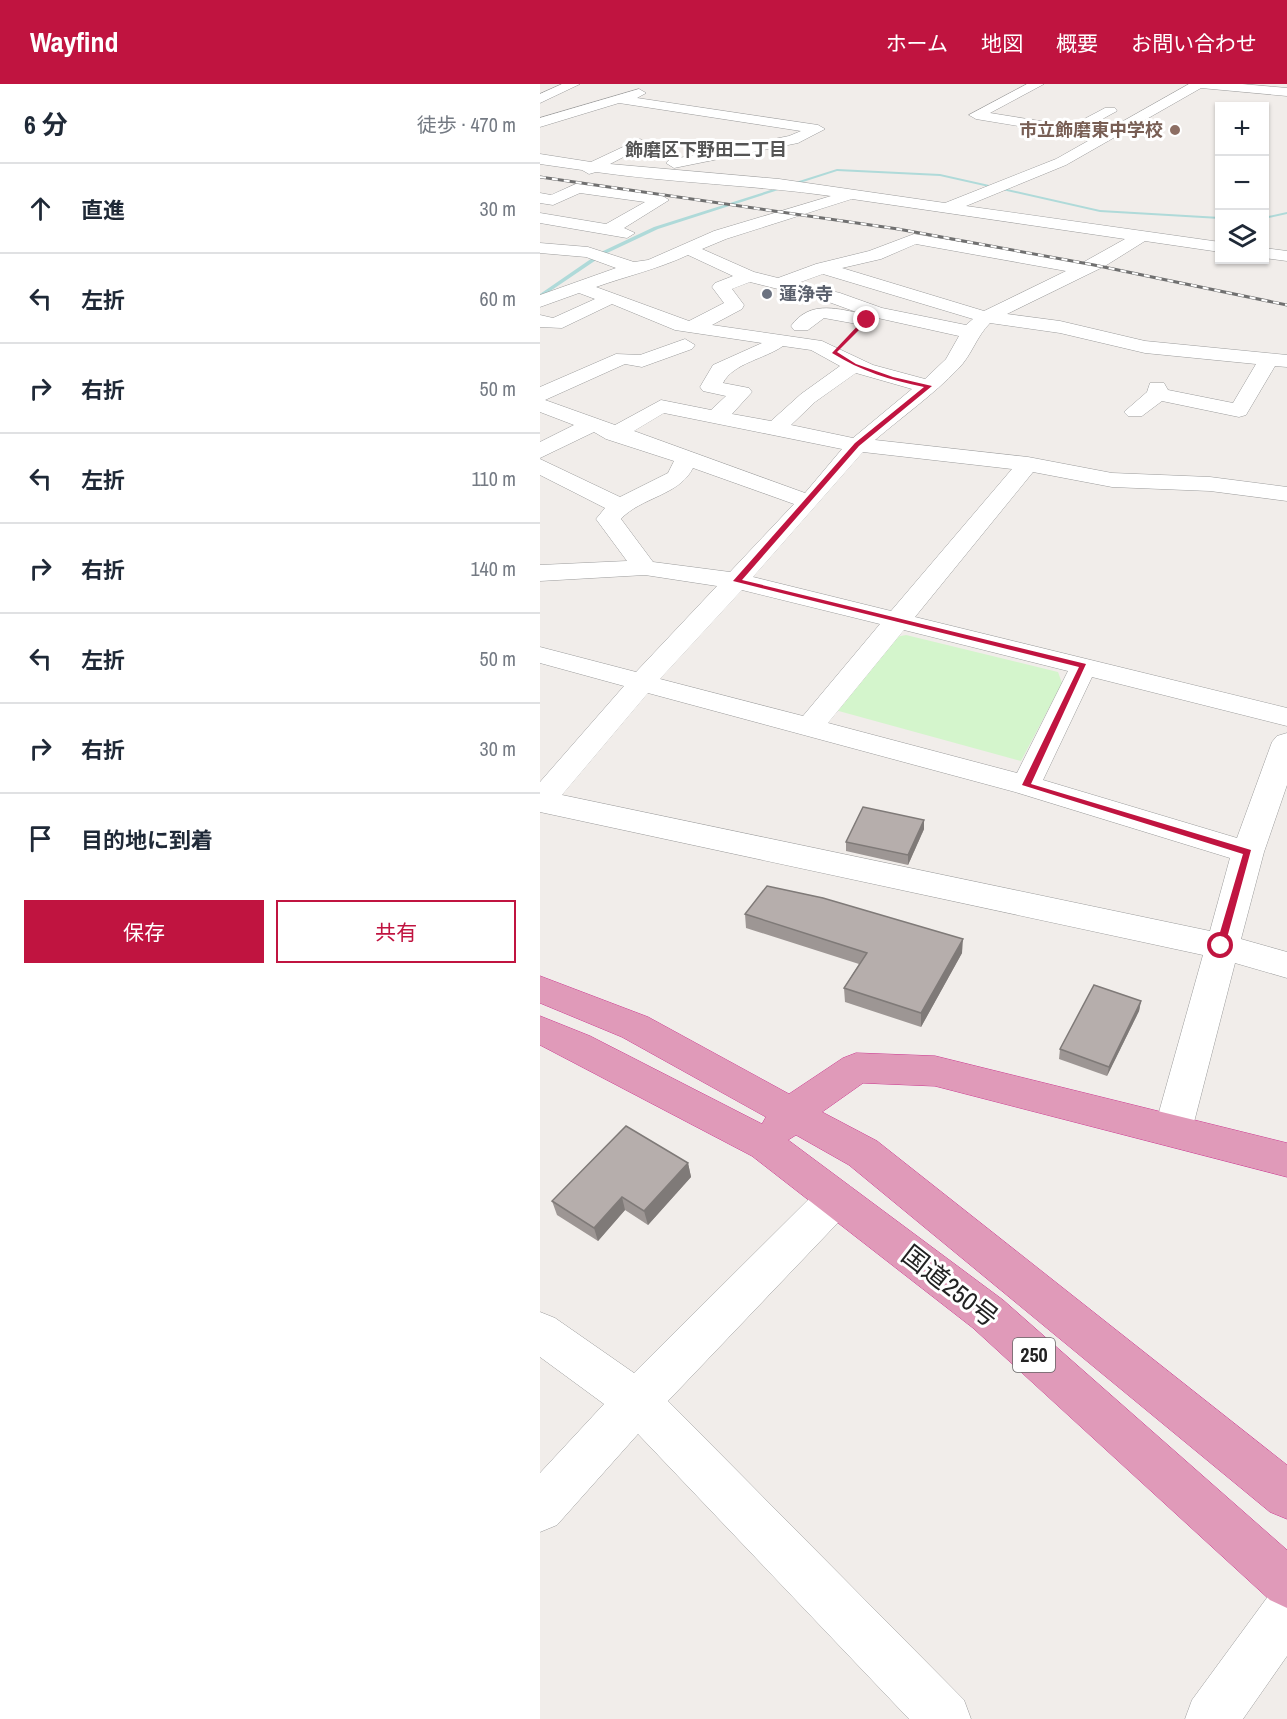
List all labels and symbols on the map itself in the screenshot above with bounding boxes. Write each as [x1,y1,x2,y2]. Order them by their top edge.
place label: 市立飾磨東中学校 [1019,117,1163,142]
marker: 市立飾磨東中学校 [1168,123,1182,137]
district label: 飾磨区下野田二丁目 [625,137,787,162]
place label: 蓮浄寺 [779,281,833,306]
marker: 蓮浄寺 [760,287,774,301]
route end [853,306,879,332]
route start [1207,932,1233,958]
street label: 国道250号 [895,1237,1006,1334]
road number: 250 [1013,1338,1055,1372]

